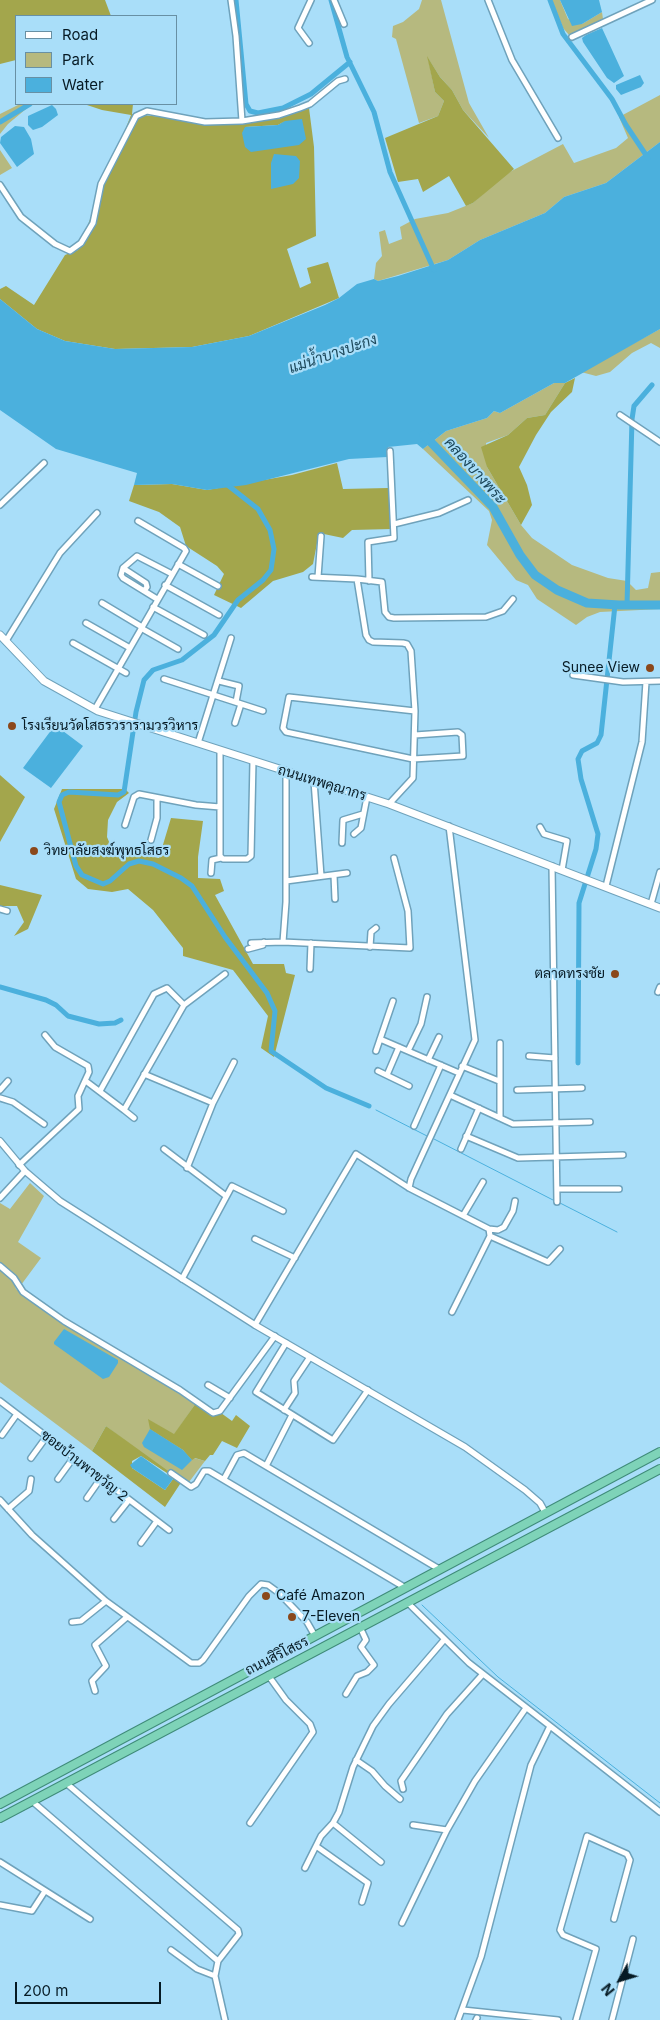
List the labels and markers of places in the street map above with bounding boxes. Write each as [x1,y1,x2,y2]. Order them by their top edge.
place label: Sunee View [562,660,640,676]
marker: Sunee View [644,662,656,674]
place label: โรงเรียนวัดโสธรวรารามวรวิหาร [22,718,198,734]
marker: โรงเรียนวัดโสธรวรารามวรวิหาร [6,720,18,732]
place label: วิทยาลัยสงฆ์พุทธโสธร [44,843,169,859]
marker: วิทยาลัยสงฆ์พุทธโสธร [28,845,40,857]
place label: ตลาดทรงชัย [534,966,605,982]
marker: ตลาดทรงชัย [609,968,621,980]
place label: Café Amazon [276,1588,365,1604]
marker: Café Amazon [260,1590,272,1602]
place label: 7-Eleven [302,1609,360,1625]
marker: 7-Eleven [286,1611,298,1623]

